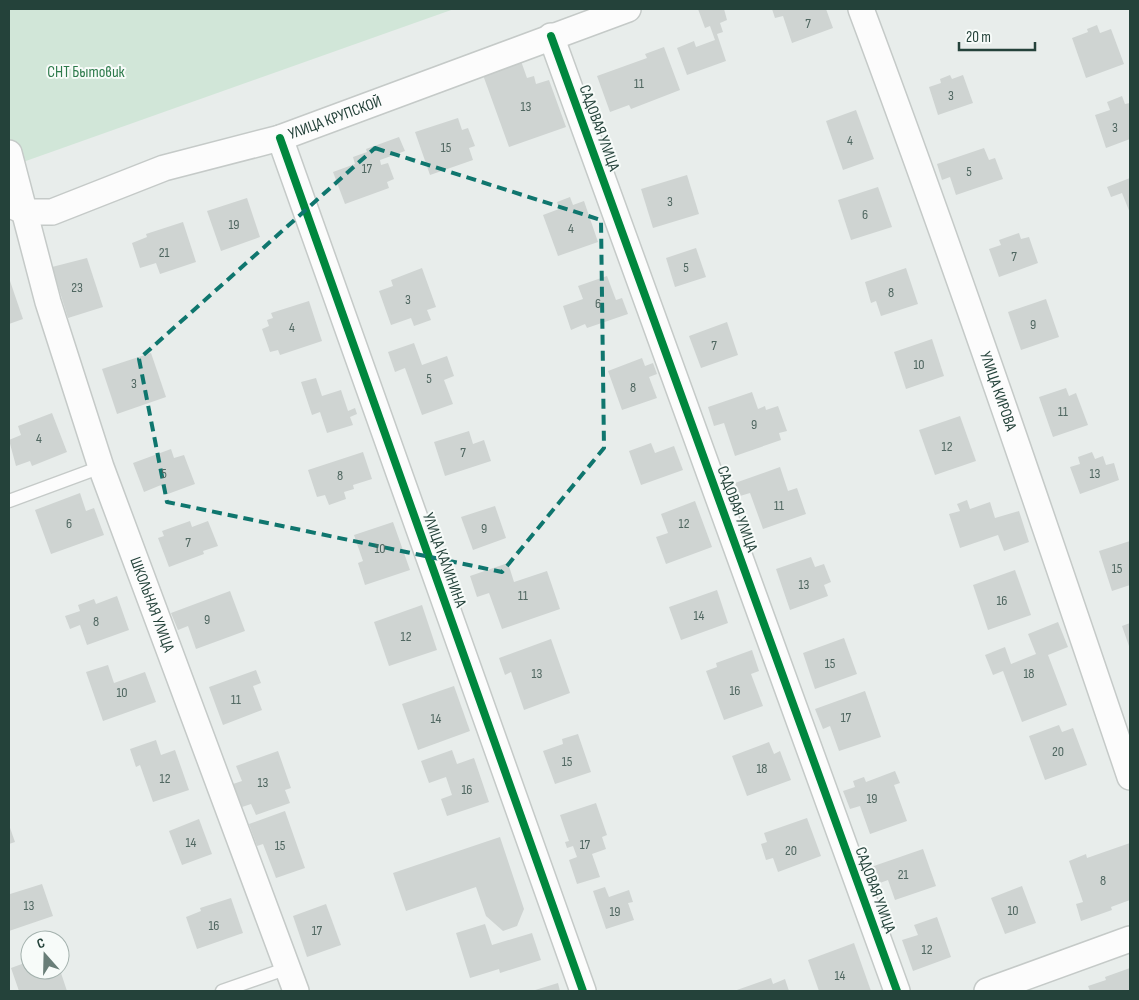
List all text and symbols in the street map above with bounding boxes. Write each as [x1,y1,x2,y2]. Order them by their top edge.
house number: 7 [805,15,811,32]
scale bar [959,20,1035,52]
text: 20 m [966,28,991,47]
park label: СНТ Бытовик [47,63,126,82]
house number: 11 [634,75,644,92]
street label: САДОВАЯ УЛИЦА [575,82,623,174]
house number: 3 [948,87,954,104]
street label: УЛИЦА КРУПСКОЙ [286,92,384,144]
house number: 13 [521,98,532,115]
house number: 3 [1112,119,1118,136]
house number: 4 [847,132,853,149]
house number: 15 [441,139,452,156]
house number: 17 [362,160,373,177]
house number: 5 [966,163,972,180]
house number: 3 [667,193,673,210]
house number: 6 [862,206,868,223]
house number: 19 [228,216,240,233]
house number: 4 [568,220,574,237]
house number: 21 [159,244,169,261]
house number: 7 [1011,248,1017,265]
house number: 5 [683,259,689,276]
house number: 23 [71,279,83,296]
house number: 8 [888,284,894,301]
house number: 3 [405,291,411,308]
house number: 6 [595,295,601,312]
house number: 9 [1030,316,1036,333]
house number: 4 [289,319,295,336]
house number: 7 [711,337,717,354]
street label: УЛИЦА КИРОВА [976,349,1021,433]
house number: 10 [913,356,925,373]
house number: 5 [426,370,432,387]
house number: 3 [131,375,137,392]
house number: 8 [630,379,636,396]
house number: 11 [1058,403,1068,420]
house number: 9 [751,416,757,433]
house number: 4 [36,430,42,447]
house number: 12 [942,438,953,455]
house number: 7 [460,444,466,461]
street label: САДОВАЯ УЛИЦА [713,463,761,555]
house number: 5 [161,465,167,482]
house number: 13 [1090,465,1101,482]
house number: 8 [337,467,343,484]
house number: 11 [774,497,784,514]
street label: УЛИЦА КАЛИНИНА [418,510,470,610]
house number: 6 [66,515,72,532]
house number: 12 [679,515,690,532]
house number: 9 [481,520,487,537]
house number: 7 [185,534,191,551]
house number: 10 [374,540,386,557]
street label: ШКОЛЬНАЯ УЛИЦА [126,554,179,655]
house number: 15 [1112,560,1123,577]
house number: 13 [799,576,810,593]
house number: 11 [518,587,528,604]
house number: 16 [996,592,1008,609]
house number: 14 [694,607,705,624]
house number: 9 [204,611,210,628]
house number: 8 [93,613,99,630]
house number: 12 [401,628,412,645]
house number: 15 [825,655,836,672]
house number: 13 [532,665,543,682]
house number: 18 [1023,665,1035,682]
house number: 16 [729,682,741,699]
house number: 10 [116,684,128,701]
house number: 11 [231,691,241,708]
house number: 17 [841,709,852,726]
house number: 14 [431,710,442,727]
house number: 20 [1052,743,1064,760]
house number: 15 [562,753,573,770]
house number: 18 [756,760,768,777]
house number: 12 [160,770,171,787]
house number: 13 [258,774,269,791]
house number: 16 [461,781,473,798]
house number: 19 [866,790,878,807]
house number: 14 [186,834,197,851]
house number: 17 [580,836,591,853]
house number: 15 [275,837,286,854]
house number: 20 [785,842,797,859]
street label: САДОВАЯ УЛИЦА [851,844,899,936]
house number: 21 [898,866,908,883]
house number: 8 [1100,872,1106,889]
house number: 13 [24,897,35,914]
house number: 10 [1007,902,1019,919]
house number: 19 [609,903,621,920]
house number: 16 [208,917,220,934]
house number: 17 [312,922,323,939]
north arrow [20,930,70,980]
text: С [34,934,47,952]
house number: 12 [922,941,933,958]
house number: 14 [835,967,846,984]

